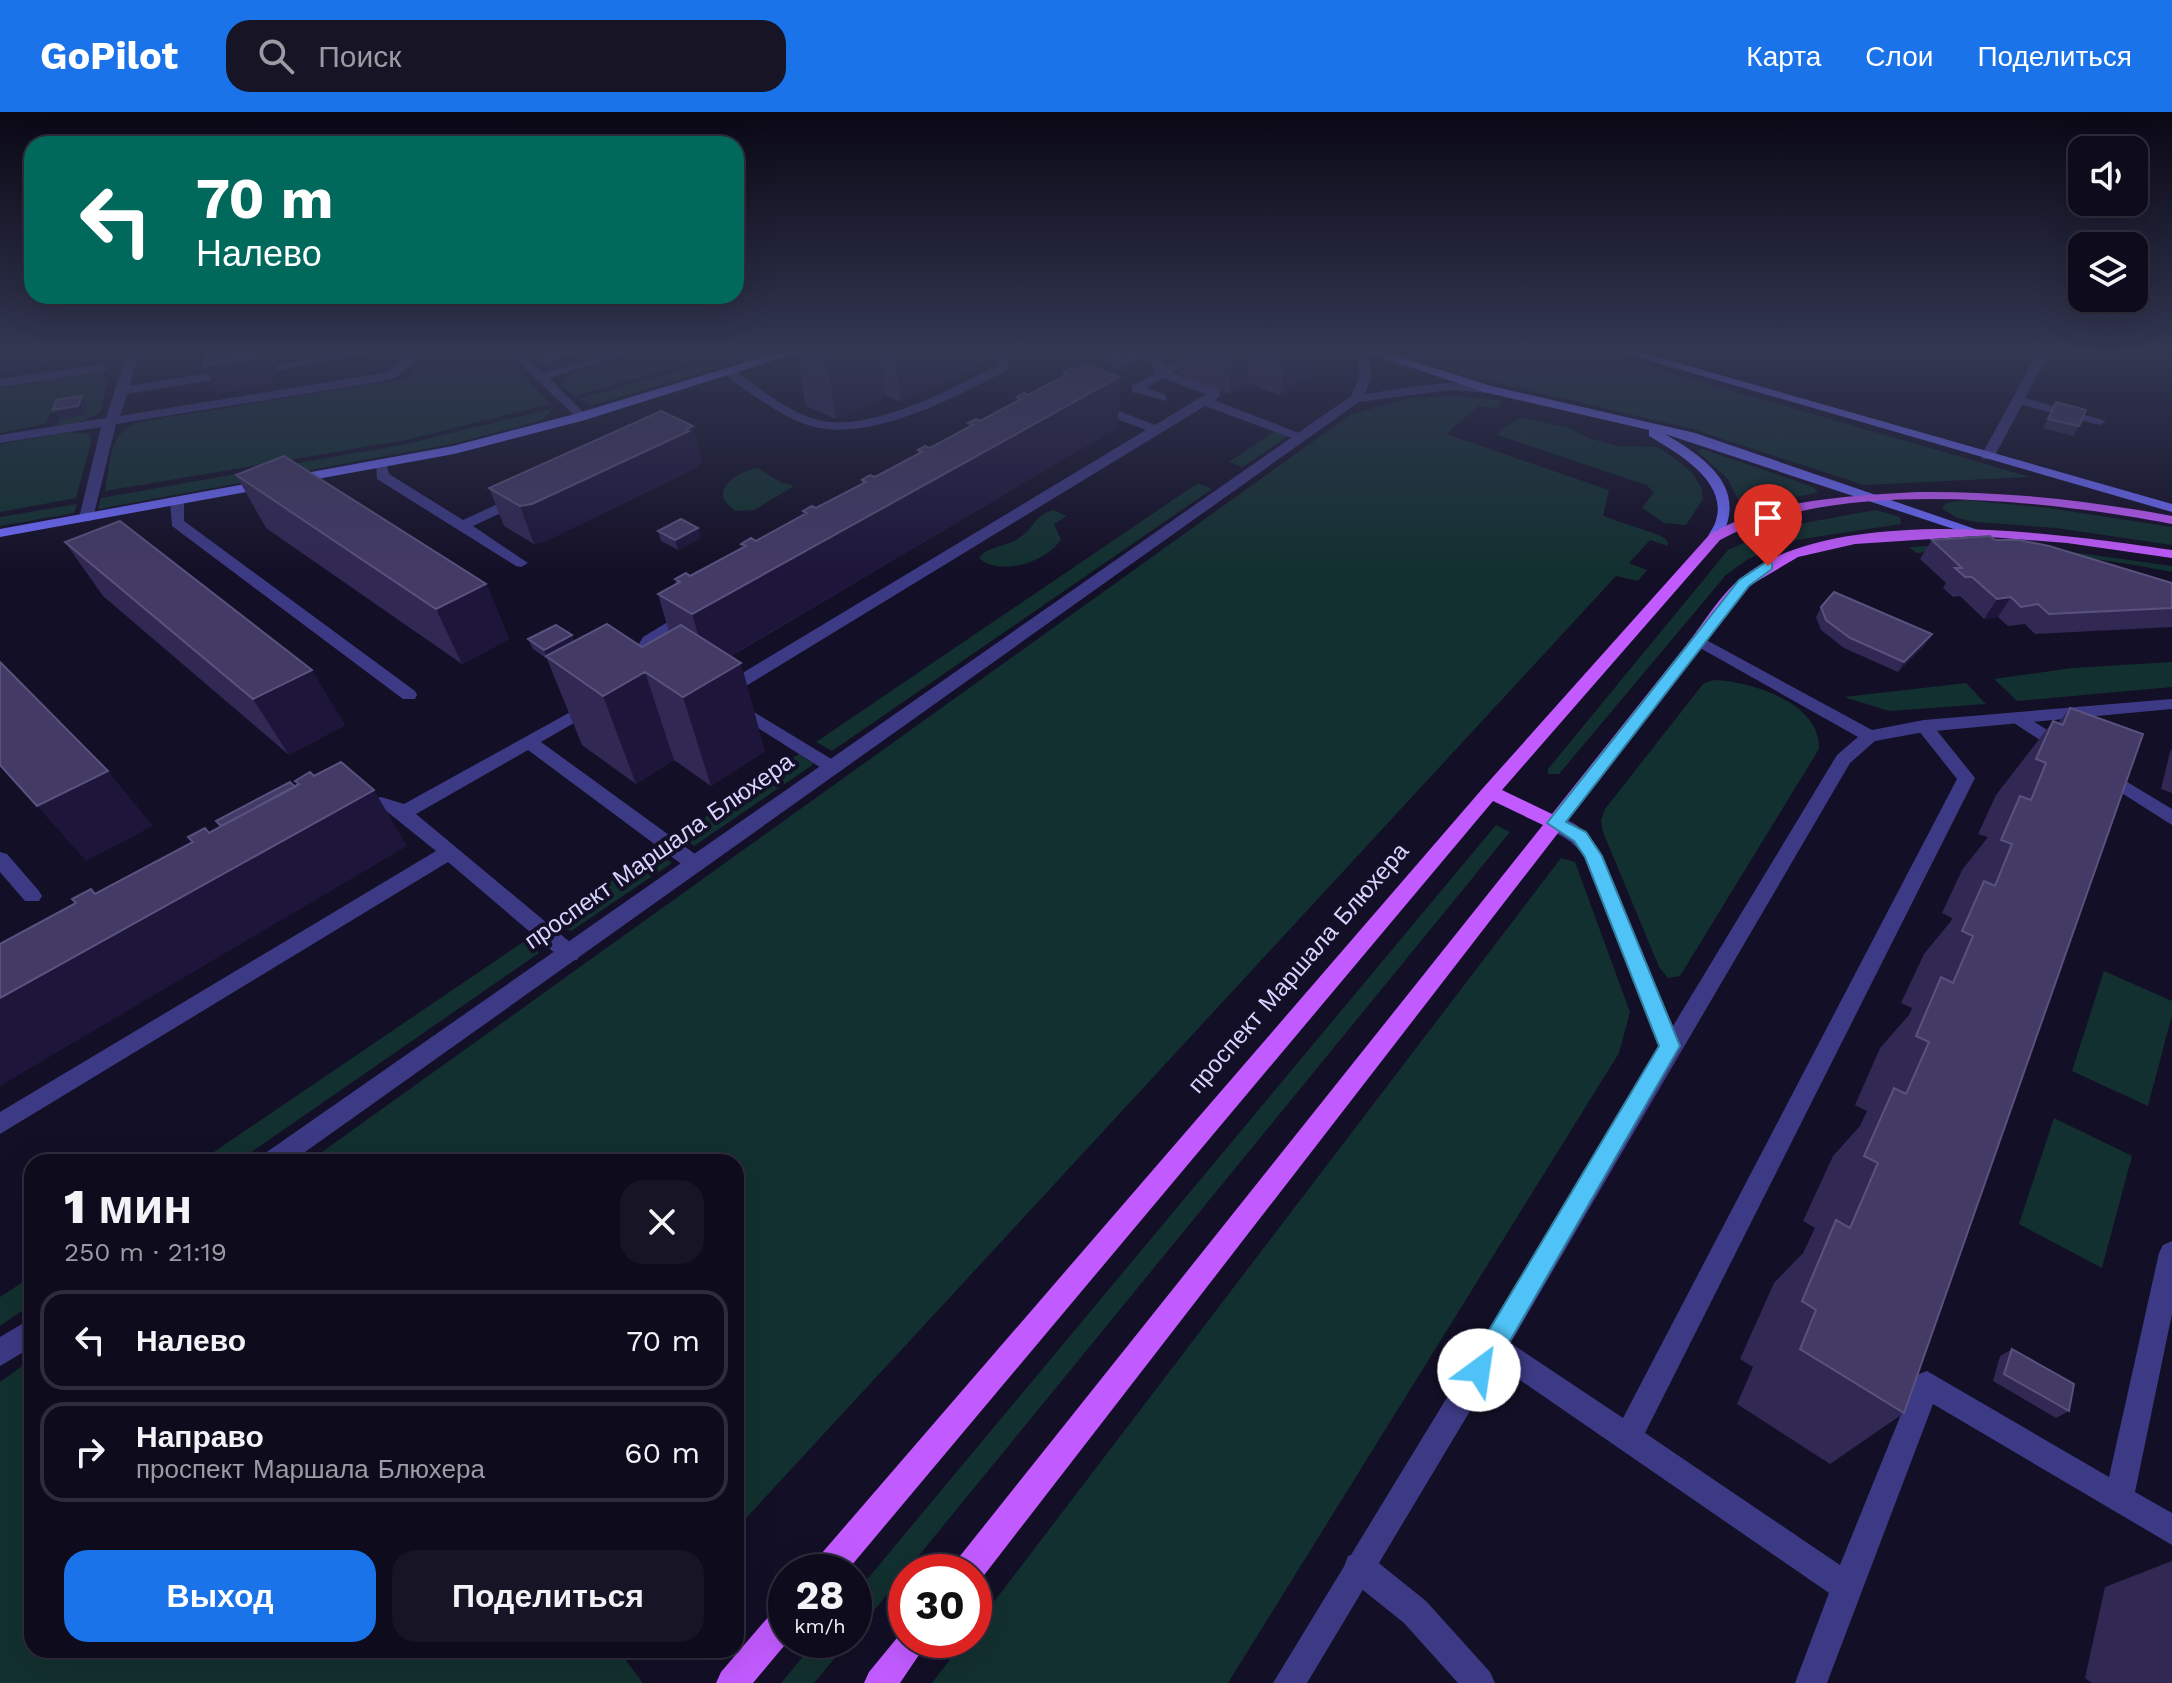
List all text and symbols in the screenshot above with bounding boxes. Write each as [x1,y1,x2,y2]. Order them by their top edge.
search box [226,20,786,92]
text: GoPilot [40,34,178,78]
icon: search [254,34,298,78]
text: Поиск [318,39,401,74]
text: Карта [1746,40,1821,73]
text: Слои [1865,40,1933,73]
text: Поделиться [1977,40,2132,73]
map controls [2068,136,2148,312]
button: sound [2068,136,2148,216]
text: 70 m [196,166,333,232]
icon: left [64,168,168,272]
button: layers [2068,232,2148,312]
text: Налево [196,233,322,275]
pin [1734,484,1802,566]
icon: arrive [1746,496,1790,540]
street label: проспект Маршала Блюхера [519,747,799,955]
street label: проспект Маршала Блюхера [1182,837,1415,1099]
text: 1 мин [64,1178,192,1235]
button: close [620,1180,704,1264]
text: 250 m · 21:19 [64,1237,227,1267]
icon: left [68,1318,112,1362]
text: Налево [136,1323,246,1358]
text: 70 m [626,1323,700,1358]
position arrow [1437,1328,1521,1412]
text: Направо [136,1419,264,1454]
icon: right [68,1430,112,1474]
text: 60 m [624,1435,700,1470]
text: проспект Маршала Блюхера [136,1454,485,1484]
button: Выход [64,1550,376,1642]
button: Поделиться [392,1550,704,1642]
speed limit sign: 30 [888,1554,992,1658]
text: 28 [796,1572,844,1619]
text: km/h [794,1614,846,1638]

